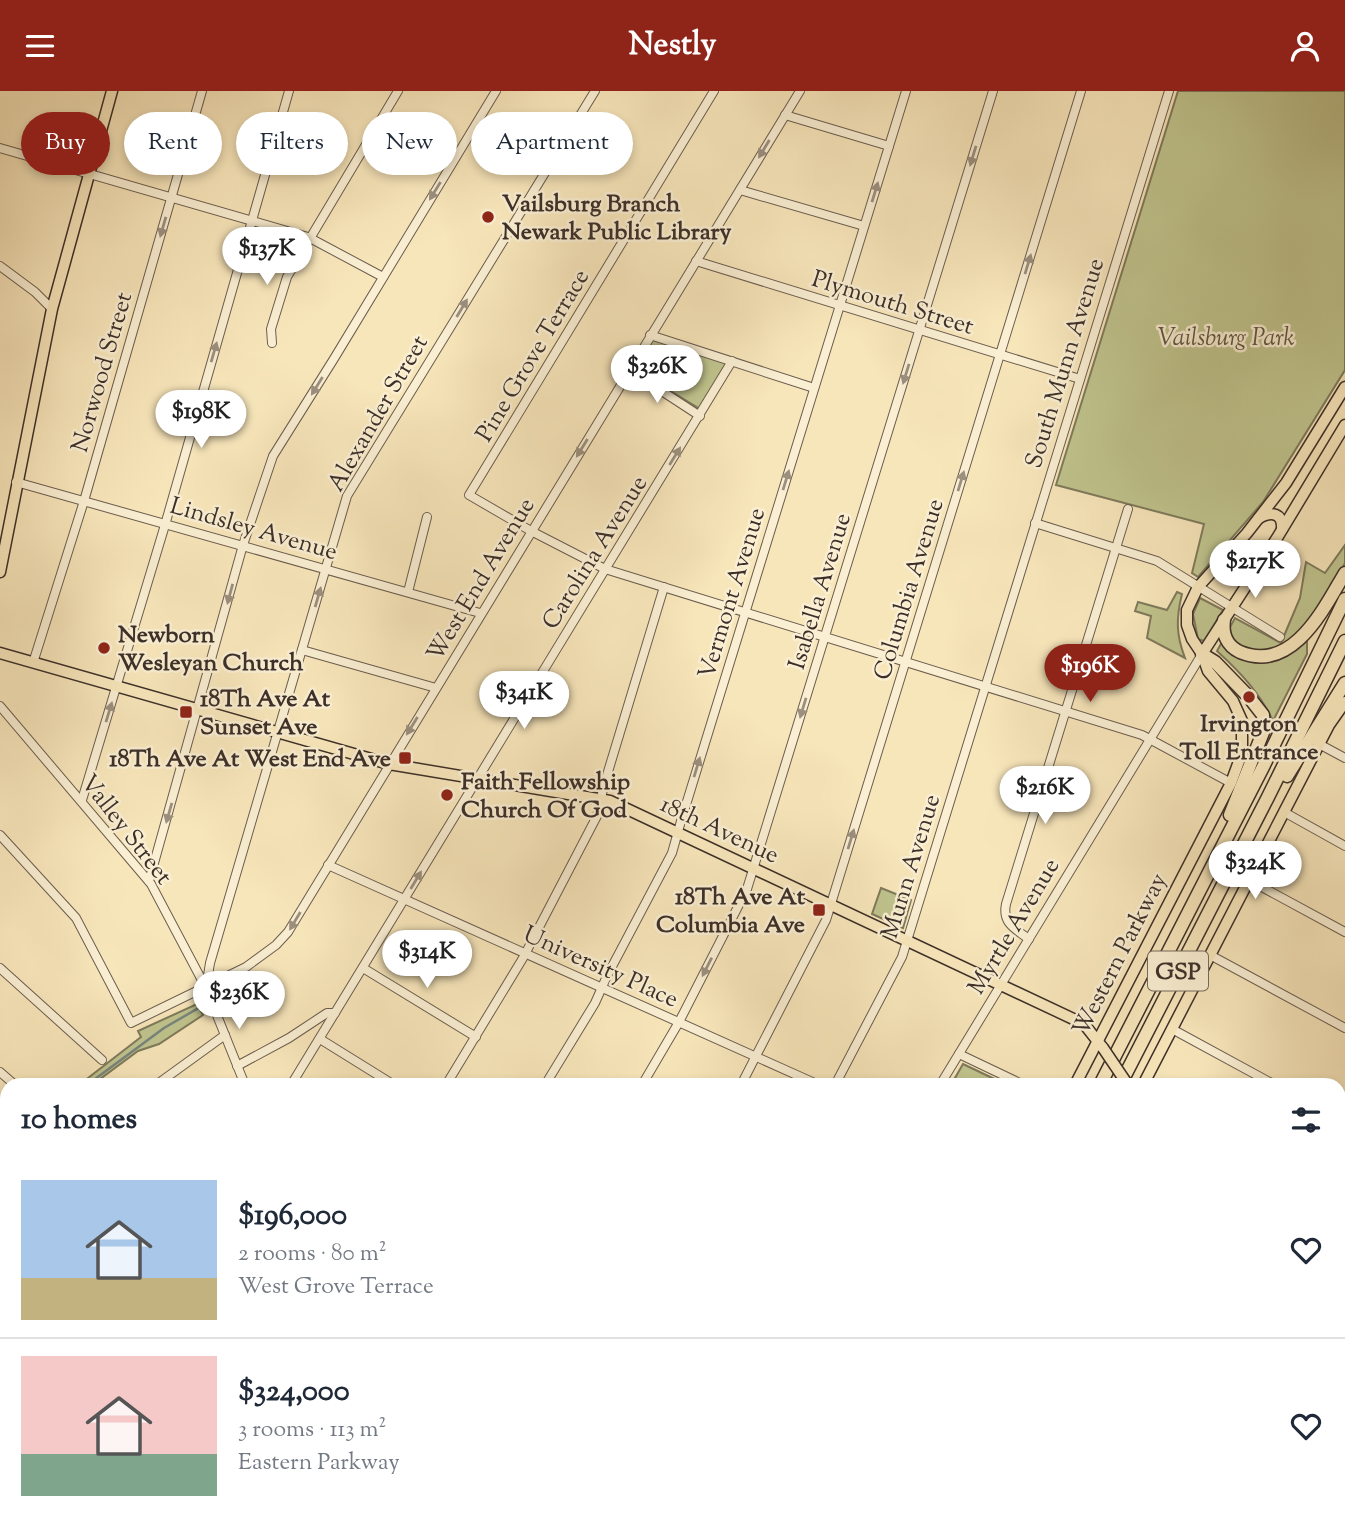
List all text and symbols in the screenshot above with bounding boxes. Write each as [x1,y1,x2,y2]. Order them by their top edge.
text: Nestly [628,23,717,69]
icon: menu [21,27,59,65]
icon: person [1286,27,1324,65]
chip: Buy [21,112,110,175]
chip: Rent [124,112,222,175]
chip: Filters [236,112,348,175]
chip: New [362,112,457,175]
chip: Apartment [471,112,633,175]
one-way arrow [758,140,771,159]
one-way arrow [968,146,978,167]
one-way arrow [428,181,441,200]
one-way arrow [870,181,880,202]
place label: Vailsburg Branch Newark Public Library [502,188,731,250]
marker: Vailsburg Branch Newark Public Library [480,209,496,225]
one-way arrow [157,217,167,238]
pin: $137K [218,227,316,287]
text: $137K [238,233,296,266]
one-way arrow [1023,253,1033,274]
street label: South Munn Avenue [1018,254,1114,473]
street label: Pine Grove Terrace [469,263,599,449]
street label: Plymouth Street [807,263,978,345]
street label: Norwood Street [64,289,142,457]
one-way arrow [456,298,469,317]
park label: Vailsburg Park [1158,322,1294,356]
street label: Alexander Street [320,329,437,499]
one-way arrow [209,341,220,363]
pin: $326K [608,345,706,405]
text: $326K [627,351,687,384]
one-way arrow [900,363,911,384]
one-way arrow [311,376,324,395]
pin: $198K [152,391,250,450]
text: $198K [171,396,231,429]
one-way arrow [576,439,589,458]
one-way arrow [669,446,682,466]
one-way arrow [781,469,792,490]
street label: Carolina Avenue [535,470,657,637]
one-way arrow [956,471,966,492]
street label: Lindsley Avenue [166,490,341,570]
street label: West End Avenue [419,492,544,668]
street label: Columbia Avenue [866,495,954,684]
street label: Vermont Avenue [691,504,775,683]
street label: Isabella Avenue [781,509,861,674]
pin: $217K [1206,540,1304,600]
text: $217K [1225,546,1285,579]
one-way arrow [224,583,235,605]
one-way arrow [313,586,323,607]
place label: Newborn Wesleyan Church [118,619,304,681]
marker: Newborn Wesleyan Church [96,640,112,656]
pin: $196K [1041,645,1139,704]
text: $196K [1060,650,1120,683]
pin: $341K [475,671,573,731]
text: $341K [495,677,553,710]
place label: 18Th Ave At Sunset Ave [200,683,331,745]
marker: Irvington Toll Entrance [1241,689,1257,705]
one-way arrow [797,698,808,719]
one-way arrow [105,701,115,722]
marker: 18Th Ave At Sunset Ave [178,704,194,720]
place label: Irvington Toll Entrance [1180,708,1318,770]
one-way arrow [406,716,419,736]
place label: 18Th Ave At West End Ave [109,743,391,777]
marker: 18Th Ave At West End Ave [397,750,413,766]
one-way arrow [693,757,703,778]
place label: Faith Fellowship Church Of God [461,766,630,828]
pin: $216K [996,767,1094,826]
street label: Valley Street [71,768,179,893]
text: $216K [1016,772,1074,805]
marker: Faith Fellowship Church Of God [439,787,455,803]
street label: 18th Avenue [654,788,784,873]
street label: Munn Avenue [874,790,950,943]
one-way arrow [163,803,173,824]
one-way arrow [846,828,856,849]
pin: $324K [1206,841,1304,901]
text: $324K [1225,847,1285,880]
street label: Myrtle Avenue [961,852,1069,1002]
street label: Western Parkway [1065,868,1177,1042]
one-way arrow [410,871,422,890]
place label: 18Th Ave At Columbia Ave [656,881,806,943]
marker: 18Th Ave At Columbia Ave [811,902,827,918]
one-way arrow [288,911,301,930]
street label: University Place [517,918,683,1017]
pin: $314K [378,930,476,990]
text: $314K [398,936,456,969]
road number: GSP [1148,951,1208,991]
one-way arrow [702,957,714,977]
pin: $236K [190,971,288,1031]
text: $236K [209,977,269,1010]
text: 10 homes [21,1099,137,1142]
icon: filters [1287,1101,1325,1139]
text: $196,000 [238,1195,347,1238]
icon: home [77,1208,161,1292]
icon: heart [1287,1231,1325,1269]
text: 2 rooms · 80 m² [238,1238,386,1271]
text: West Grove Terrace [238,1271,434,1304]
text: $324,000 [238,1371,350,1414]
icon: home [77,1384,161,1468]
icon: heart [1287,1407,1325,1445]
text: 3 rooms · 113 m² [238,1414,386,1447]
text: Eastern Parkway [238,1447,400,1480]

